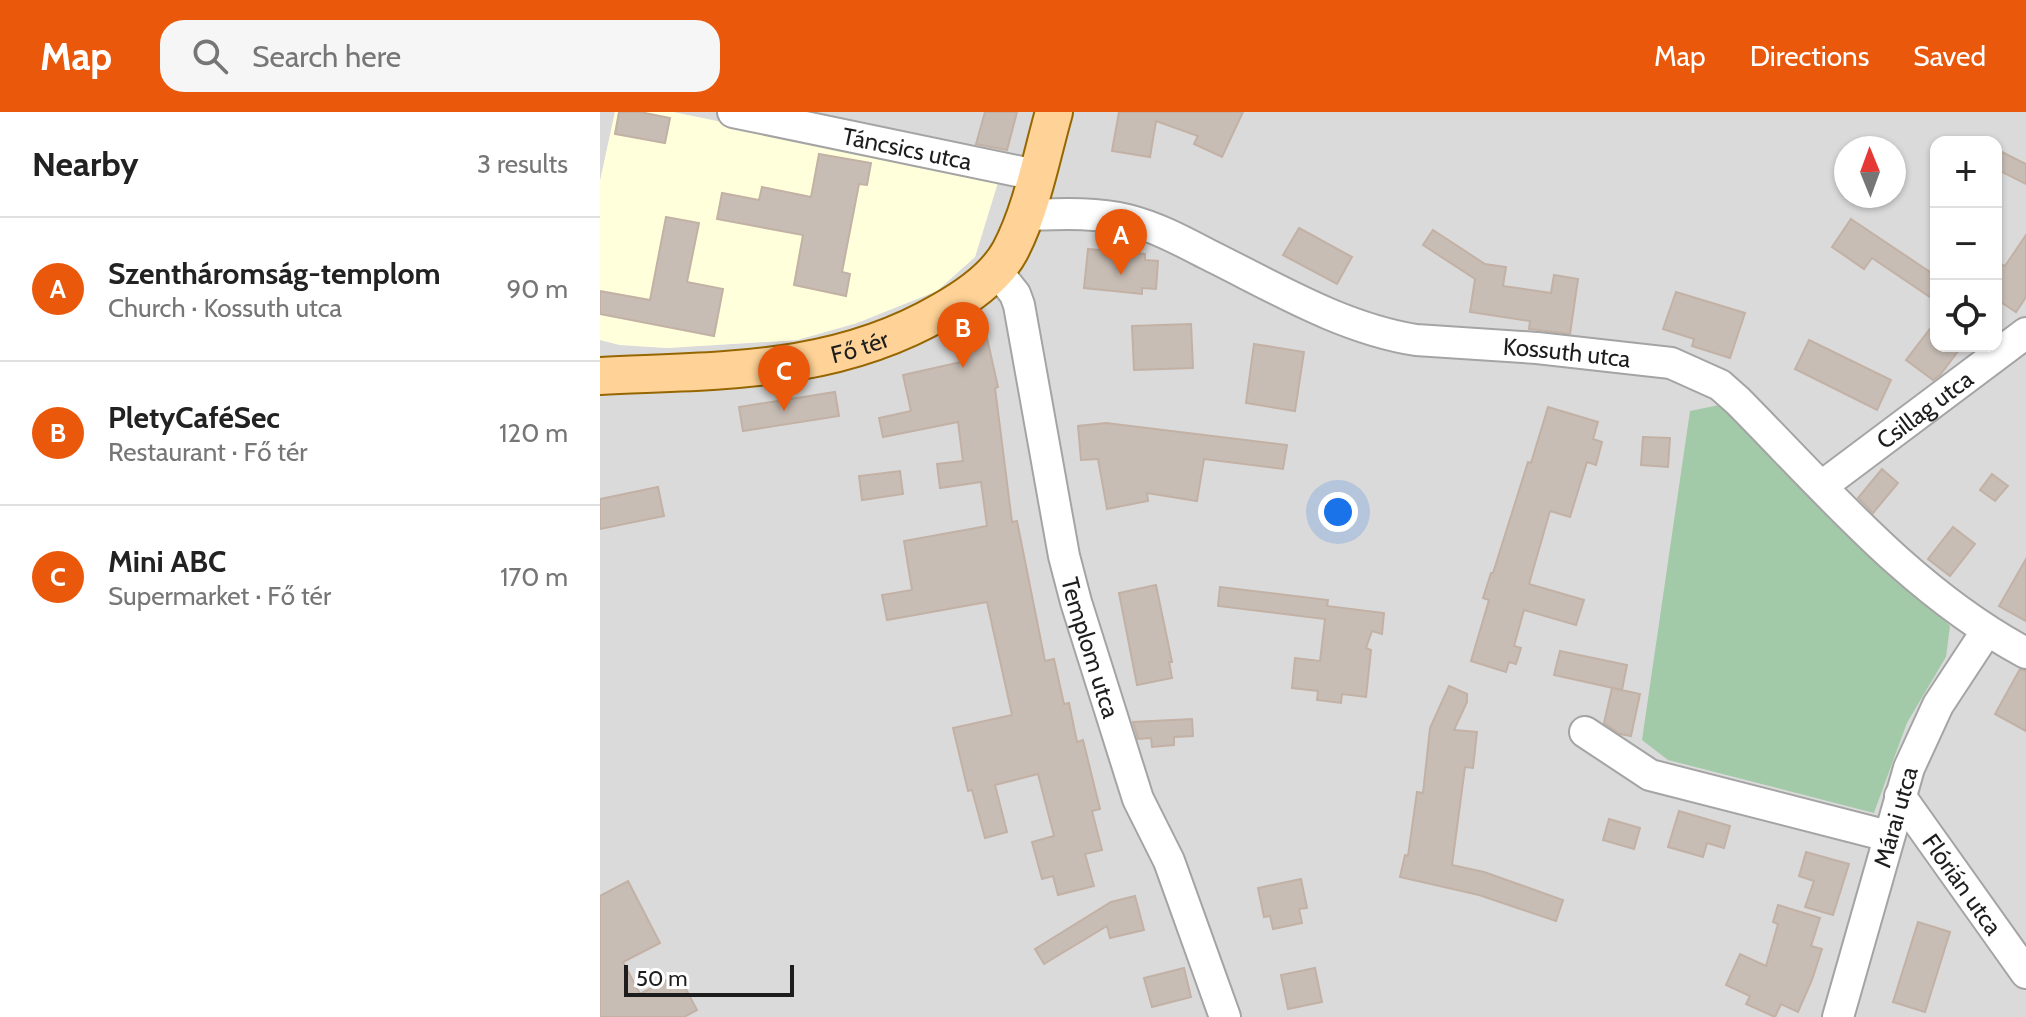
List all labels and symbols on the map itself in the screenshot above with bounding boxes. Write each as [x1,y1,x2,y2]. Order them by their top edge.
street label: Táncsics utca [840,121,975,176]
north arrow [1834,136,1906,208]
pin: A [1095,209,1147,275]
pin: B [937,302,989,368]
street label: Fő tér [828,324,893,369]
street label: Kossuth utca [1502,331,1633,373]
pin: C [758,345,810,411]
street label: Csillag utca [1870,363,1979,455]
your location [1318,492,1358,532]
street label: Templom utca [1056,574,1126,722]
street label: Márai utca [1867,763,1923,871]
street label: Flórián utca [1917,828,2009,941]
scale bar [624,961,794,997]

